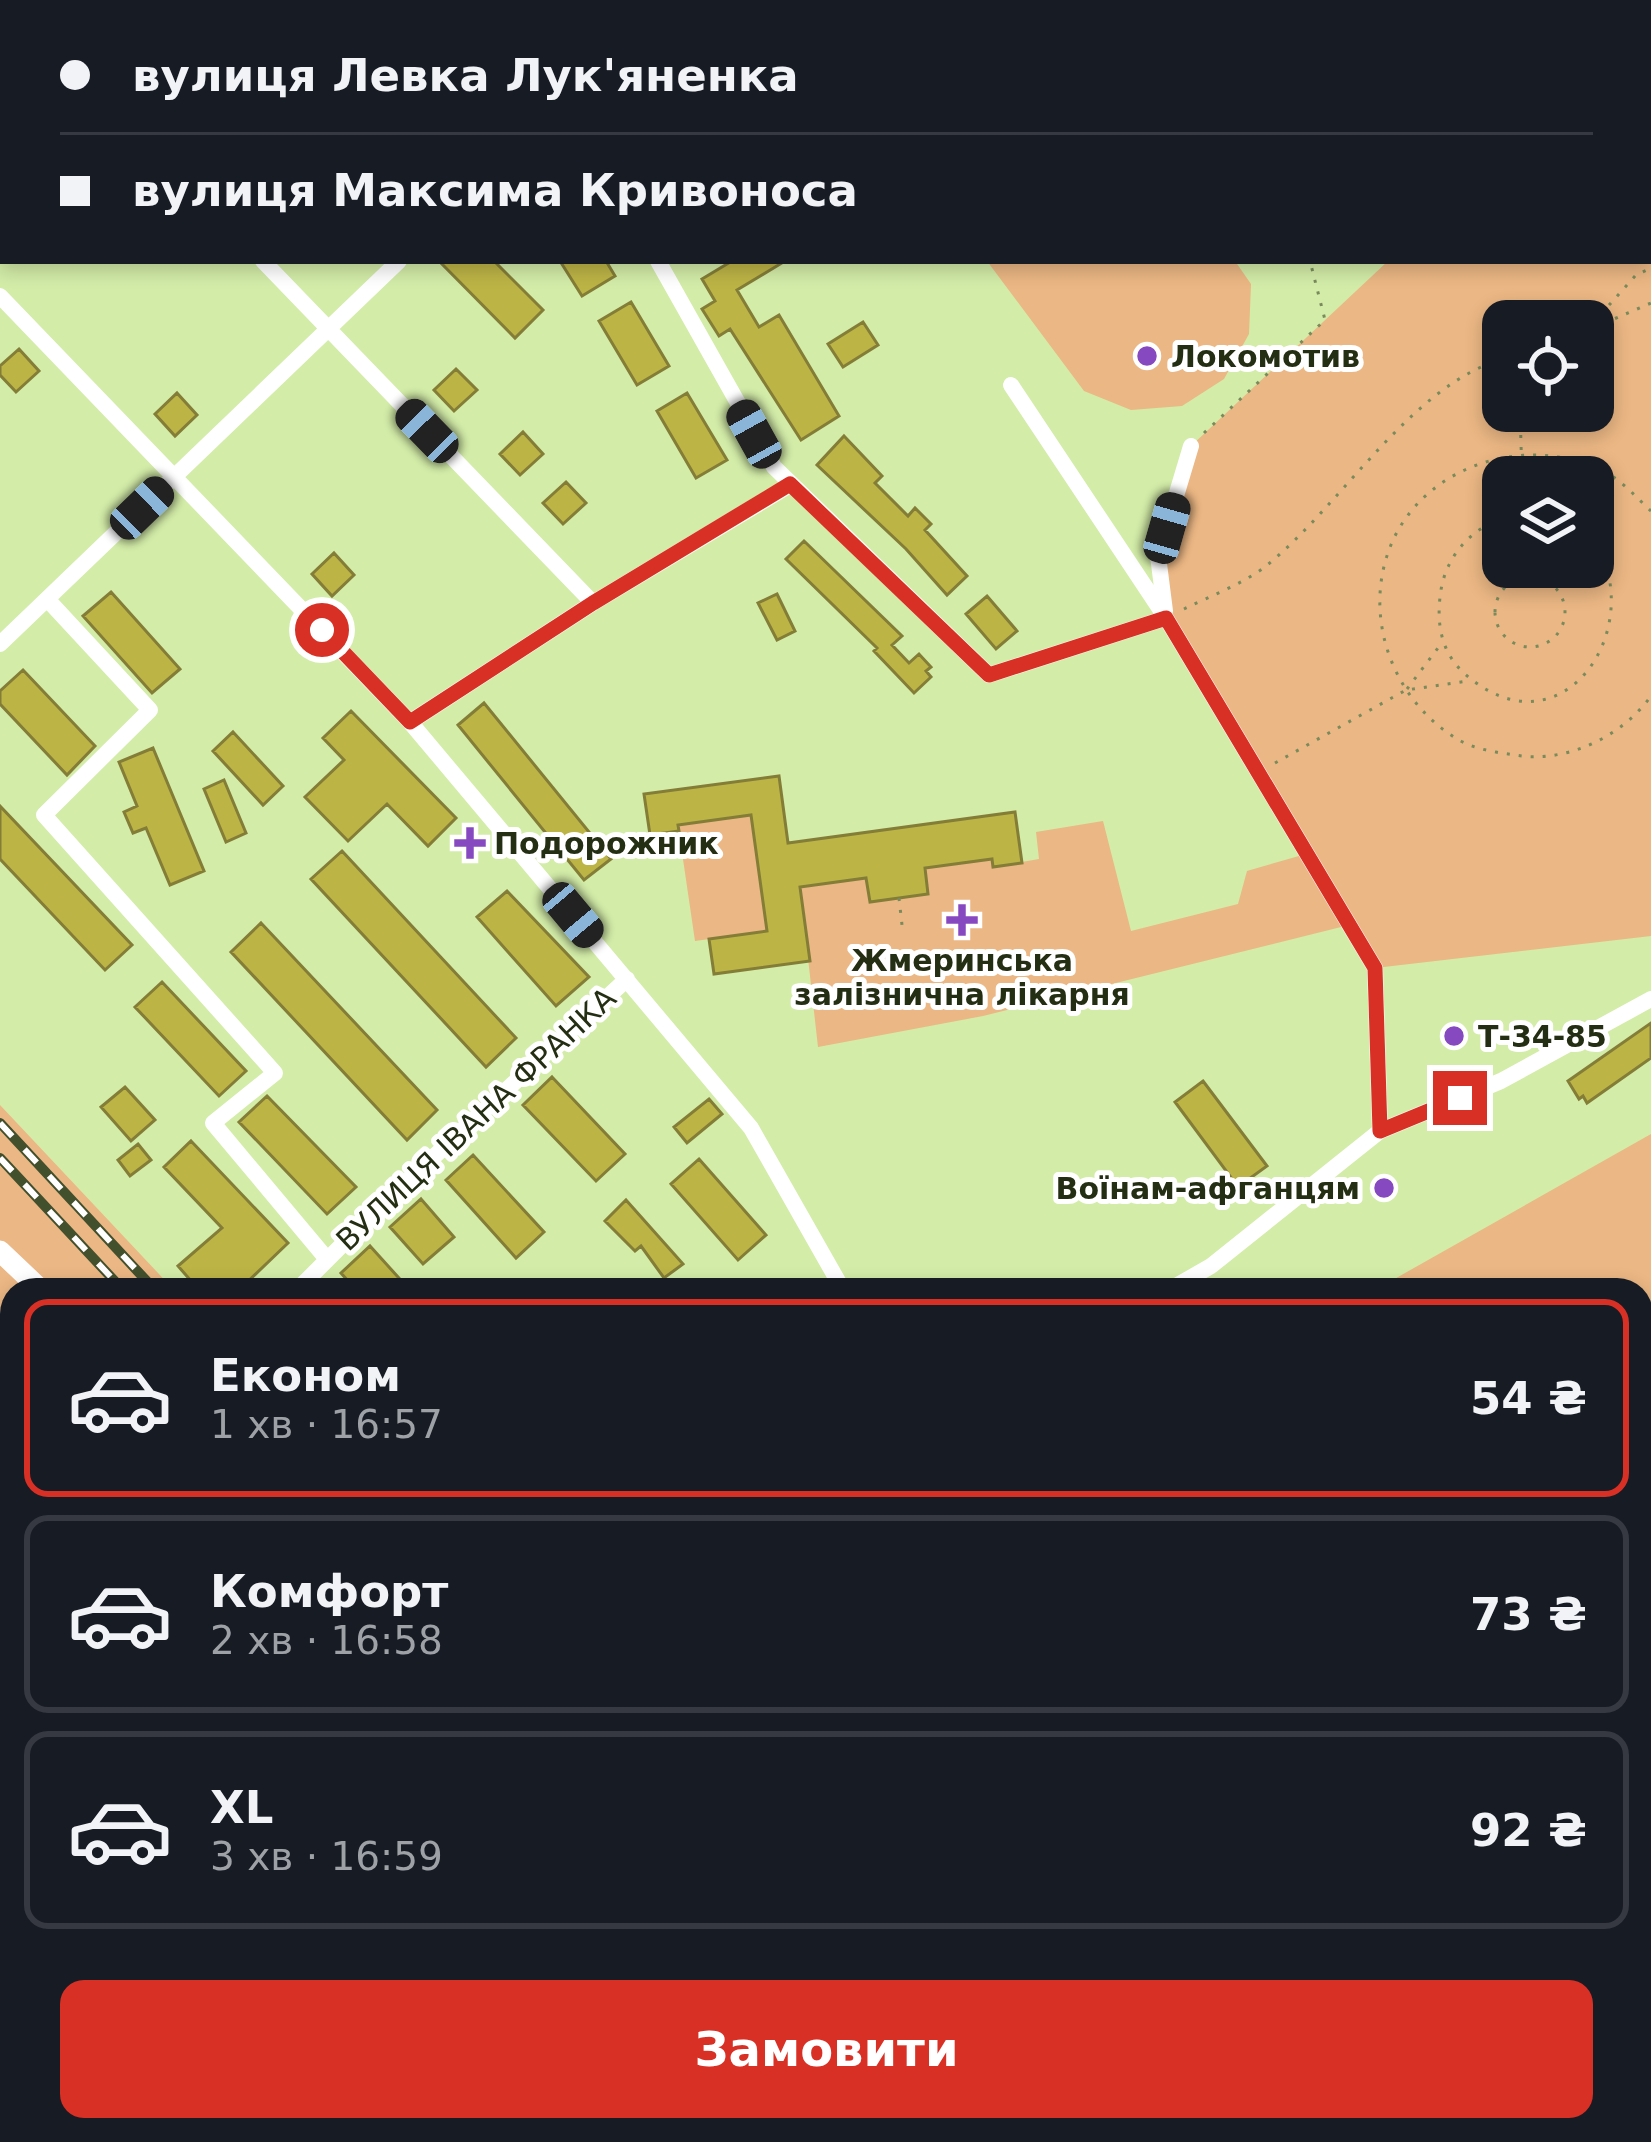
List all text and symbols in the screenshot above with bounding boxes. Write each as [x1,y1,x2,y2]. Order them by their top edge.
text: вулиця Левка Лук'яненка [132,49,799,102]
text: вулиця Максима Кривоноса [132,164,858,217]
map controls [1482,300,1614,588]
button: locate [1482,300,1614,432]
place label: Локомотив [1171,339,1360,374]
marker: Локомотив [1134,343,1160,369]
car [389,393,465,469]
car [721,394,787,474]
button: layers [1482,456,1614,588]
car [104,470,180,546]
car [1140,488,1194,568]
route start [295,603,349,657]
place label: Подорожник [494,826,719,861]
marker: Подорожник [457,830,483,856]
car [536,876,610,954]
marker: Жмеринська залізнична лікарня [946,904,978,936]
place label: Жмеринська залізнична лікарня [794,943,1130,1012]
street label: ВУЛИЦЯ ІВАНА ФРАНКА [329,980,623,1258]
place label: Т-34-85 [1478,1019,1607,1054]
marker: Т-34-85 [1441,1023,1467,1049]
route end [1433,1071,1487,1125]
place label: Воїнам-афганцям [1056,1171,1360,1206]
marker: Воїнам-афганцям [1371,1175,1397,1201]
icon: car [66,1344,174,1452]
text: Економ [210,1349,401,1402]
text: 54 ₴ [1470,1372,1587,1425]
text: 1 хв · 16:57 [210,1402,443,1447]
icon: car [66,1560,174,1668]
text: Комфорт [210,1565,448,1618]
text: 73 ₴ [1470,1588,1587,1641]
text: 2 хв · 16:58 [210,1618,443,1663]
icon: car [66,1776,174,1884]
text: XL [210,1781,273,1834]
text: 92 ₴ [1470,1804,1587,1857]
text: 3 хв · 16:59 [210,1834,443,1879]
button: Замовити [60,1980,1593,2118]

